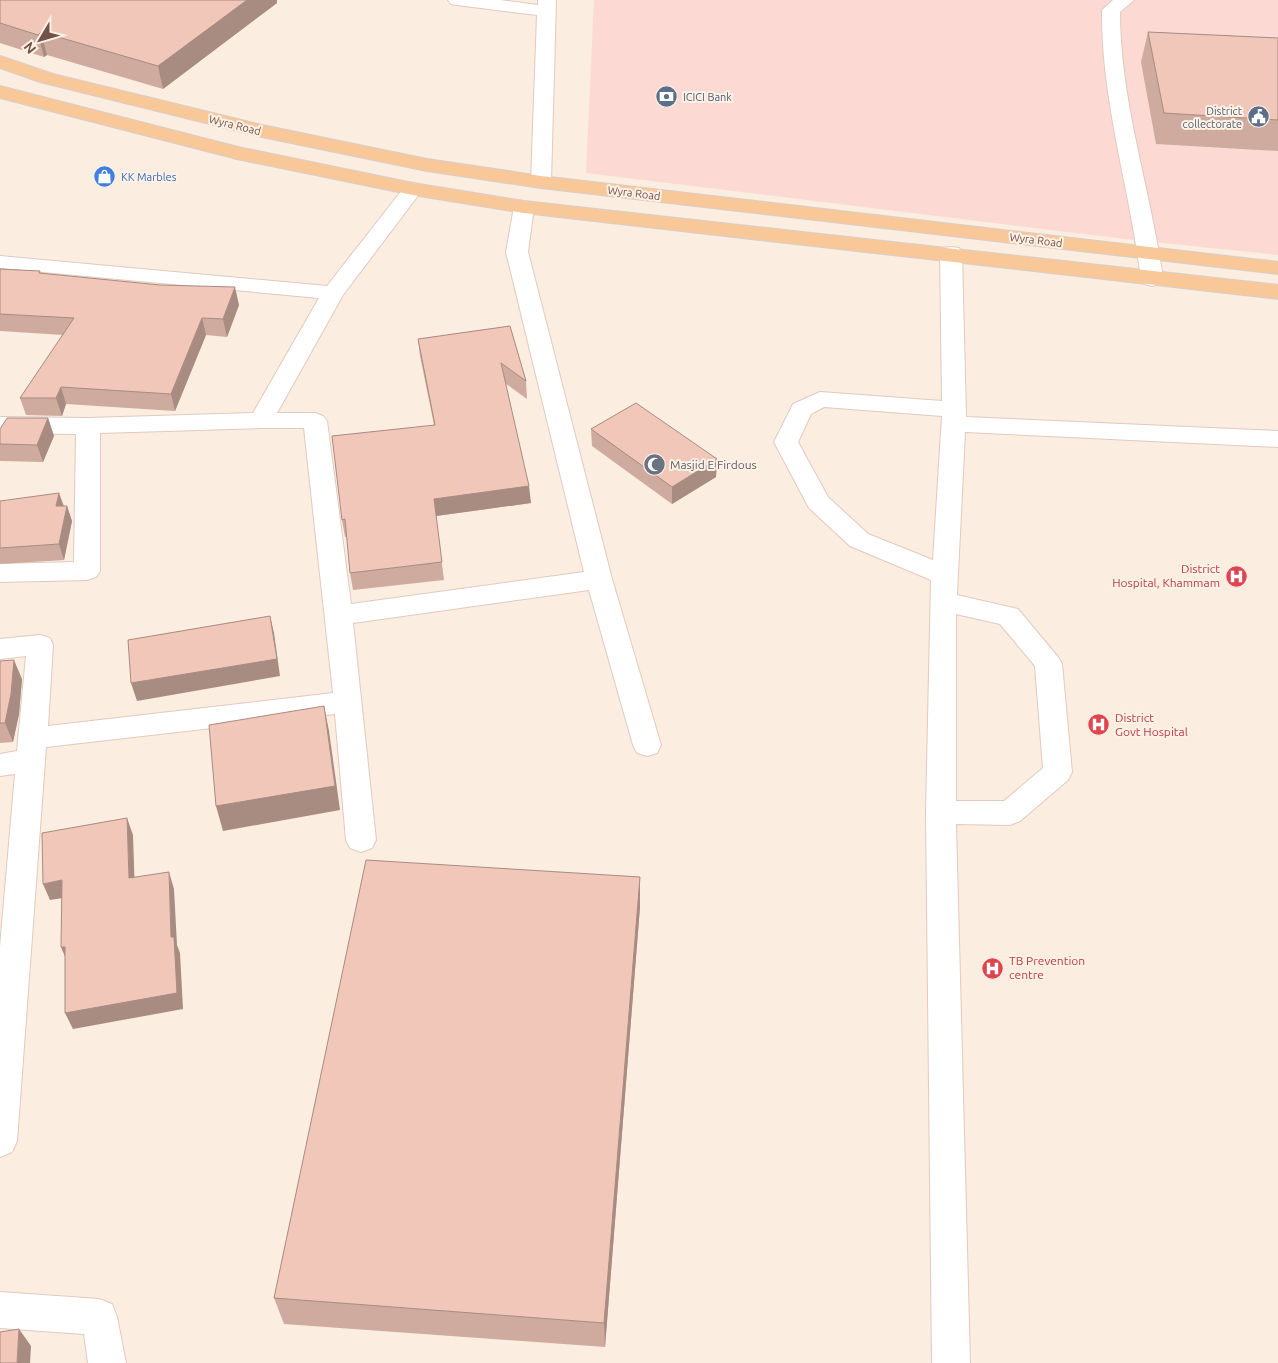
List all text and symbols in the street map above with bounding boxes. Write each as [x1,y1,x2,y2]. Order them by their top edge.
north arrow [15,15,65,65]
text: N [20,39,39,57]
bank icon: ICICI Bank [655,85,679,109]
place label: ICICI Bank [683,91,732,103]
place label: District collectorate [1183,105,1243,130]
public building icon: District collectorate [1246,105,1270,129]
street label: Wyra Road [208,113,262,137]
shop icon: KK Marbles [93,165,117,189]
place label: KK Marbles [121,171,177,183]
street label: Wyra Road [607,184,661,202]
street label: Wyra Road [1009,231,1063,249]
mosque icon: Masjid E Firdous [642,453,666,477]
place label: Masjid E Firdous [670,458,757,471]
place label: District Hospital, Khammam [1112,562,1220,589]
hospital icon: District Hospital, Khammam [1224,564,1248,588]
place label: District Govt Hospital [1115,711,1188,738]
hospital icon: District Govt Hospital [1087,713,1111,737]
place label: TB Prevention centre [1009,954,1085,981]
hospital icon: TB Prevention centre [981,956,1005,980]

